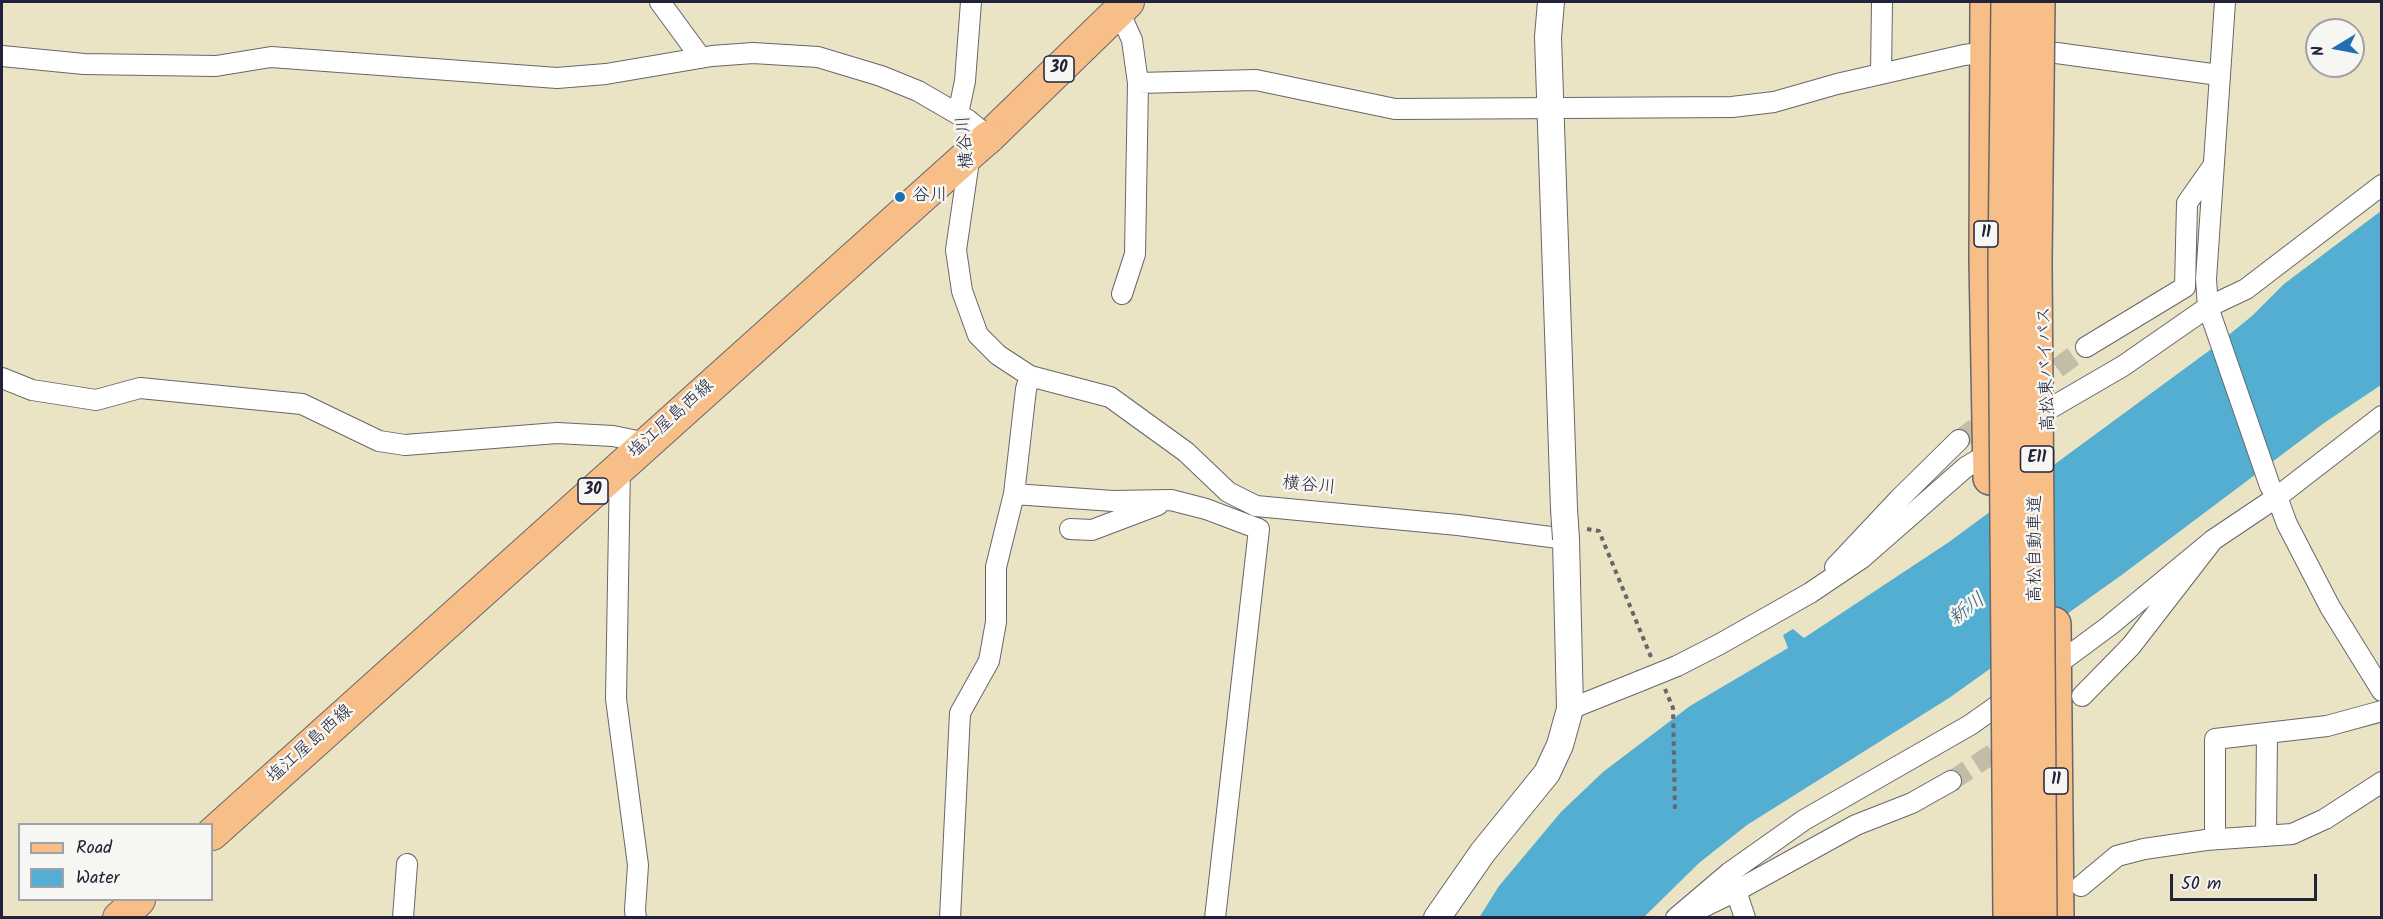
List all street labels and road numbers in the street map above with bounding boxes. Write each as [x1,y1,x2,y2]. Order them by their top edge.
road number: 30 [1044,56,1074,82]
street label: 横谷川 [954,114,980,170]
road number: 11 [1974,221,1998,247]
street label: 高松東バイパス [2035,306,2061,432]
street label: 塩江屋島西線 [625,376,719,464]
road number: E11 [2020,446,2054,472]
street label: 横谷川 [1281,473,1337,501]
road number: 30 [578,478,608,504]
street label: 高松自動車道 [2026,495,2048,603]
street label: 塩江屋島西線 [264,701,358,789]
road number: 11 [2044,768,2068,794]

